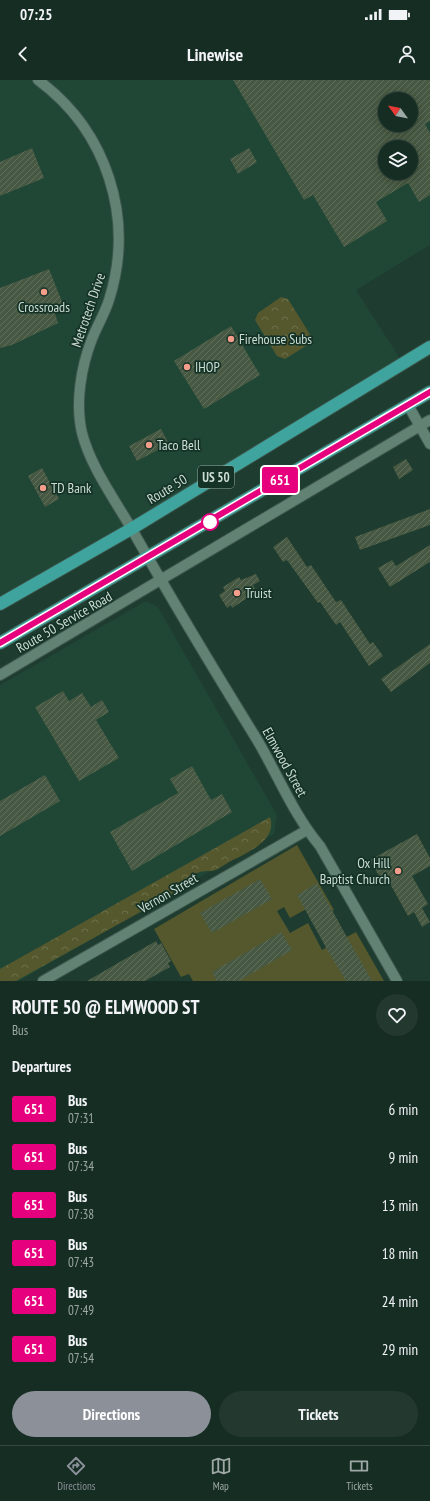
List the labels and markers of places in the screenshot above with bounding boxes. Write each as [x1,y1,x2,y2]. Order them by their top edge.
marker: Crossroads [39,287,49,297]
place label: Crossroads [18,298,70,316]
place label: Firehouse Subs [239,330,312,348]
marker: Firehouse Subs [226,334,236,344]
place label: IHOP [195,358,220,376]
marker: IHOP [182,362,192,372]
place label: Taco Bell [157,436,201,454]
marker: Taco Bell [144,440,154,450]
place label: TD Bank [51,479,92,497]
marker: TD Bank [38,483,48,493]
unlabelled marker [201,513,219,531]
place label: Truist [245,584,272,602]
marker: Truist [232,588,242,598]
place label: Ox Hill Baptist Church [320,854,391,888]
marker: Ox Hill Baptist Church [393,866,403,876]

